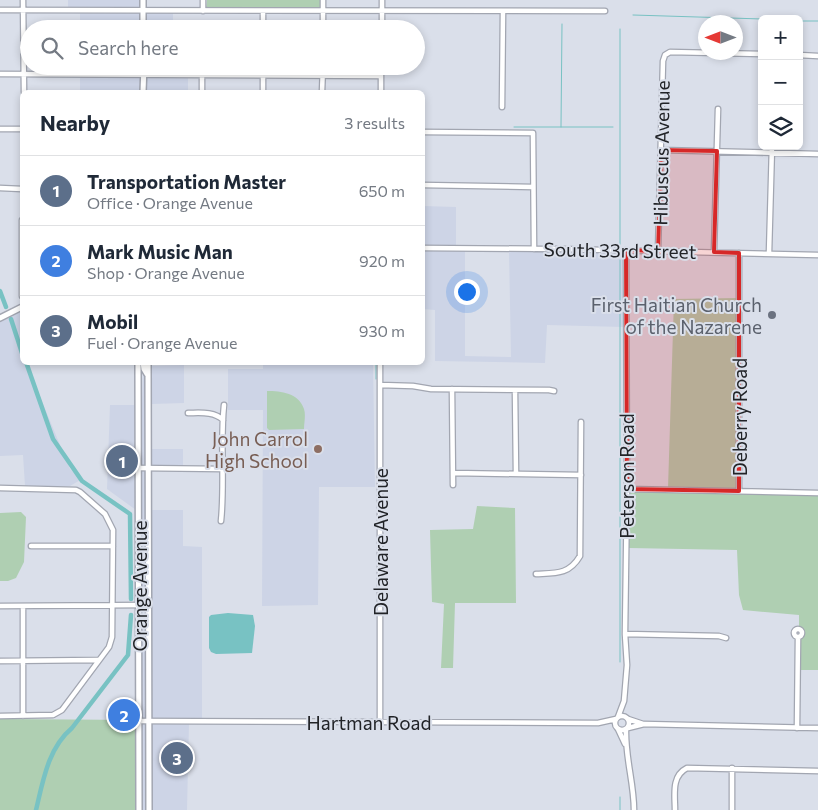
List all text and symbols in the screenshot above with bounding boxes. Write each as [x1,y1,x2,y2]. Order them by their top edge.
north arrow [698,15,743,60]
map controls [758,15,803,150]
button: + [758,15,803,60]
search box [20,20,425,75]
icon: search [38,34,66,62]
text: Search here [78,36,178,59]
button: − [758,60,803,105]
street label: Hibuscus Avenue [648,80,674,226]
button: layers [758,105,803,150]
text: Nearby [40,110,110,135]
text: 3 results [344,113,405,132]
text: Transportation Master [87,170,286,193]
text: 1 [52,181,60,200]
text: 650 m [359,181,405,200]
text: Office · Orange Avenue [87,193,253,212]
street label: South 33rd Street [543,237,697,263]
text: Mark Music Man [87,240,233,263]
text: 2 [51,251,61,270]
text: 920 m [359,251,405,270]
text: Shop · Orange Avenue [87,263,245,282]
your location [454,279,480,305]
place label: First Haitian Church of the Nazarene [591,293,762,338]
marker: First Haitian Church of the Nazarene [766,309,778,321]
text: Mobil [87,310,138,333]
text: 3 [51,321,61,340]
text: 930 m [359,321,405,340]
text: Fuel · Orange Avenue [87,333,237,352]
street label: Deberry Road [728,358,751,476]
street label: Peterson Road [615,413,638,539]
place label: John Carrol High School [205,427,308,472]
pin: 1 [106,442,138,480]
marker: John Carrol High School [312,443,324,455]
street label: Delaware Avenue [369,468,392,616]
street label: Orange Avenue [128,521,151,651]
pin: 2 [108,696,140,734]
street label: Hartman Road [307,711,431,734]
pin: 3 [161,739,193,777]

